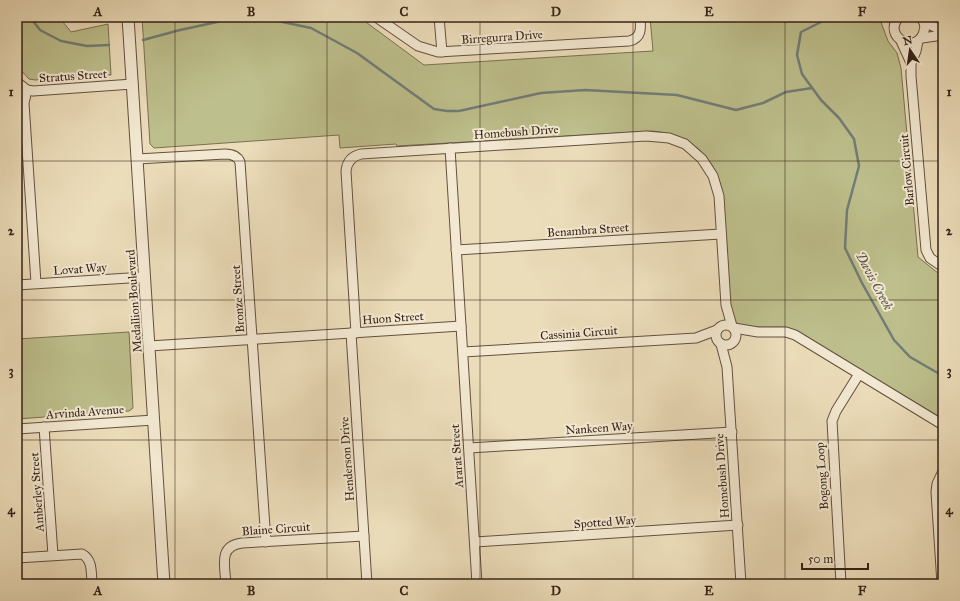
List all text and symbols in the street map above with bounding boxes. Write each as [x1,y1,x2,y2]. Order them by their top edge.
text: A [93,4,103,20]
text: B [247,4,256,20]
text: C [400,4,409,20]
text: D [551,4,561,20]
text: E [704,4,714,20]
text: F [858,4,867,20]
street label: Birregurra Drive [461,27,543,48]
north arrow [890,30,930,70]
text: N [902,33,915,48]
street label: Stratus Street [39,67,108,85]
text: 1 [8,84,14,100]
text: 1 [946,84,952,100]
street label: Homebush Drive [473,122,559,142]
street label: Barlow Circuit [897,133,917,206]
street label: Benambra Street [546,220,630,240]
text: 2 [8,223,15,239]
text: 2 [946,223,953,239]
street label: Medallion Boulevard [123,249,145,353]
water label: Davis Creek [852,249,896,313]
street label: Lovat Way [53,260,108,278]
street label: Bronze Street [229,264,247,333]
street label: Huon Street [362,309,425,327]
street label: Cassinia Circuit [540,323,619,343]
text: 3 [8,363,14,379]
text: 3 [946,363,952,379]
street label: Arvinda Avenue [45,402,124,422]
street label: Henderson Drive [337,416,357,502]
street label: Nankeen Way [565,419,633,437]
street label: Ararat Street [448,423,466,489]
street label: Homebush Drive [712,433,732,519]
street label: Bogong Loop [813,442,832,510]
street label: Amberley Street [27,451,47,533]
text: 4 [7,502,15,518]
text: 4 [945,502,953,518]
street label: Spotted Way [573,513,637,531]
street label: Blaine Circuit [241,520,311,538]
scale bar [802,545,868,571]
text: 50 m [808,552,833,566]
text: A [93,583,103,599]
text: B [247,583,256,599]
text: C [400,583,409,599]
text: D [551,583,561,599]
text: E [704,583,714,599]
text: F [858,583,867,599]

